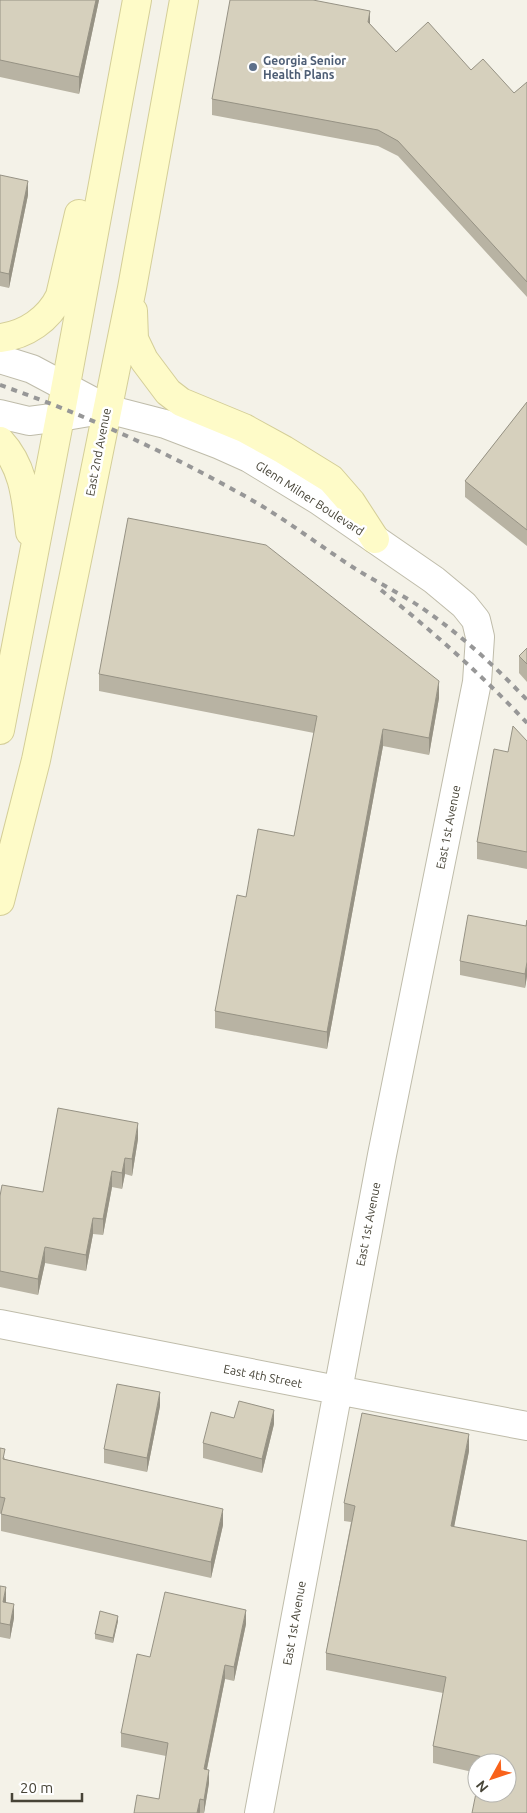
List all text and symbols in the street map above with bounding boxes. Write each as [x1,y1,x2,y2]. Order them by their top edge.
place label: Georgia Senior Health Plans [263,54,346,81]
marker: Georgia Senior Health Plans [247,61,259,73]
street label: East 2nd Avenue [83,407,113,497]
street label: Glenn Milner Boulevard [254,458,366,538]
street label: East 1st Avenue [433,784,463,870]
street label: East 1st Avenue [353,1181,383,1267]
street label: East 4th Street [222,1362,304,1390]
street label: East 1st Avenue [280,1580,308,1666]
north arrow [467,1753,517,1803]
scale bar [12,1770,82,1802]
text: N [473,1777,492,1796]
text: 20 m [20,1779,53,1796]

